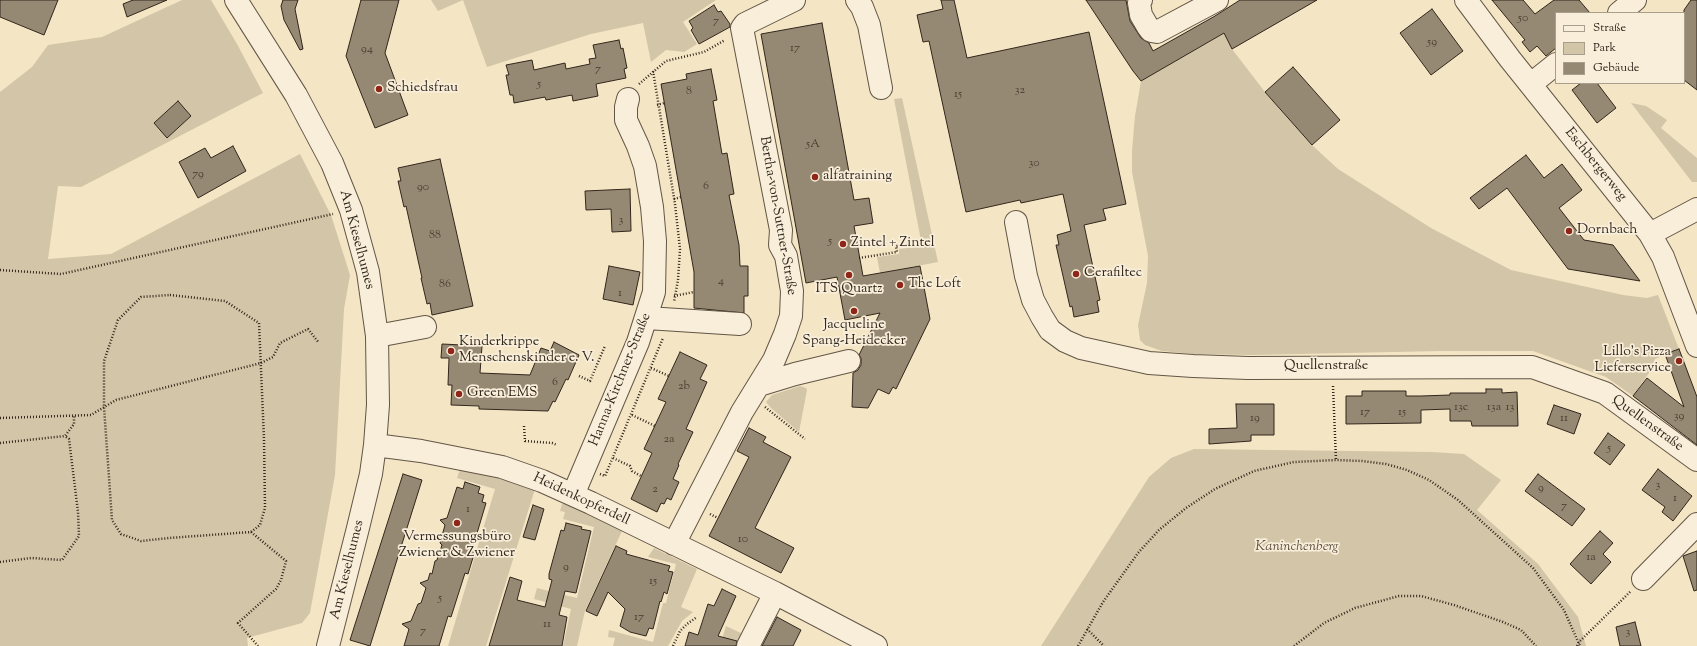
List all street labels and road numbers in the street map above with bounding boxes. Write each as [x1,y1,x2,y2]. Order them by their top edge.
street label: Eschbergerweg [1560,125,1630,205]
street label: Bertha-von-Suttner-Straße [755,135,799,297]
street label: Am Kieselhumes [335,189,377,291]
street label: Hanna-Kirchner-Straße [587,311,655,449]
street label: Quellenstraße [1284,359,1368,375]
street label: Quellenstraße [1608,392,1686,456]
street label: Heidenkopferdell [530,470,632,530]
street label: Am Kieselhumes [328,519,368,621]

